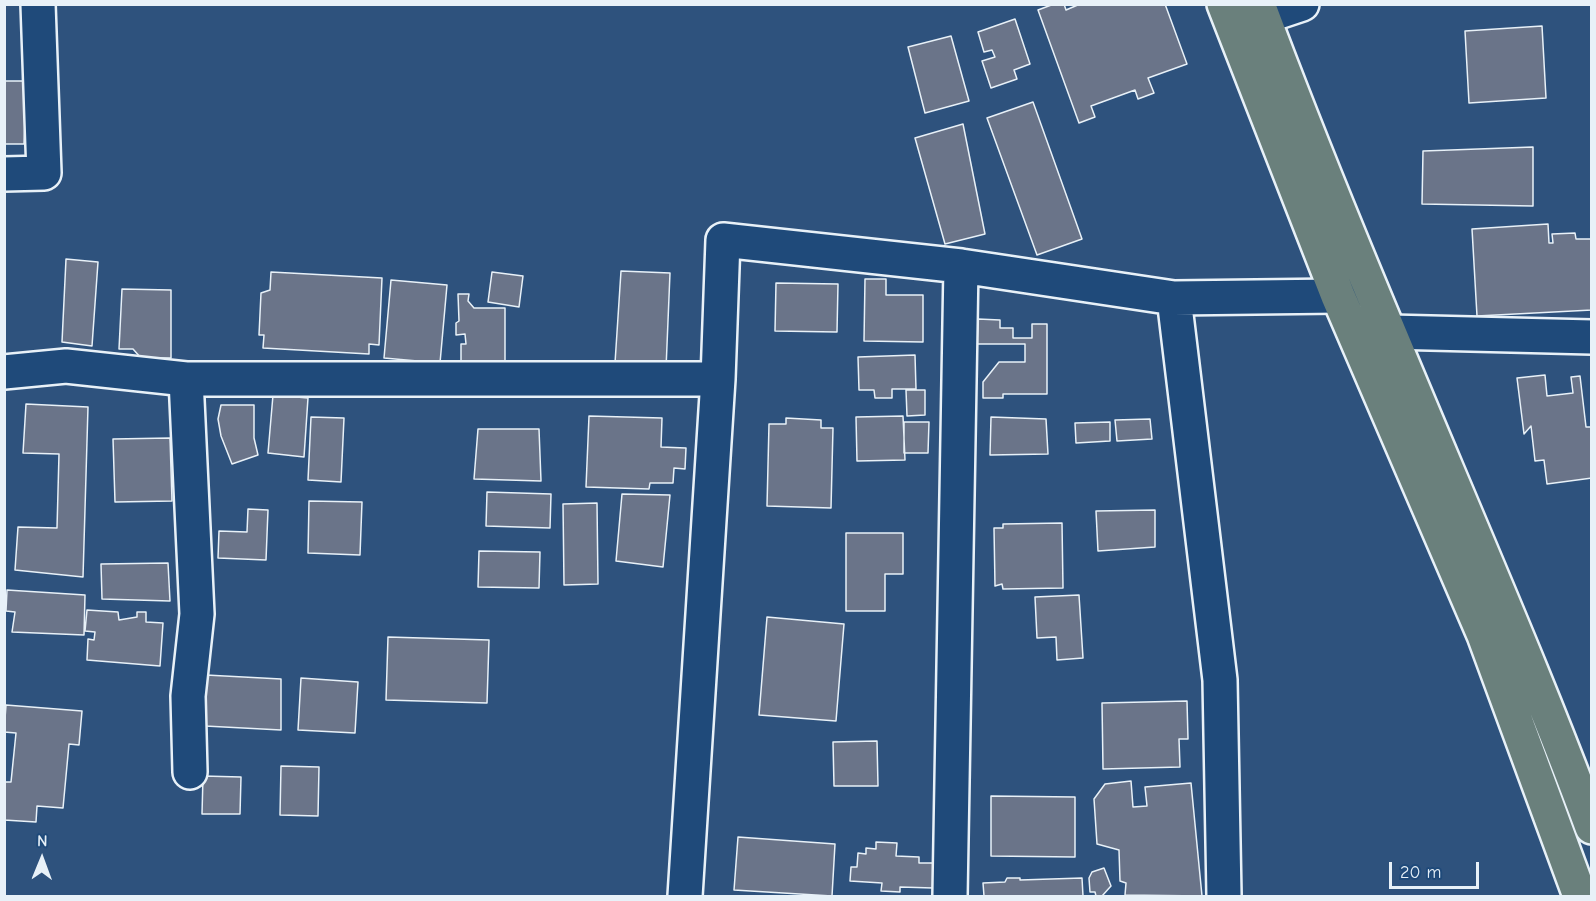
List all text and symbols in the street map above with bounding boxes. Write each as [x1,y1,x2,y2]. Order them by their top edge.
north arrow [12,829,72,889]
text: N [37,832,48,850]
scale bar [1392,850,1482,888]
text: 20 m [1400,862,1441,883]

